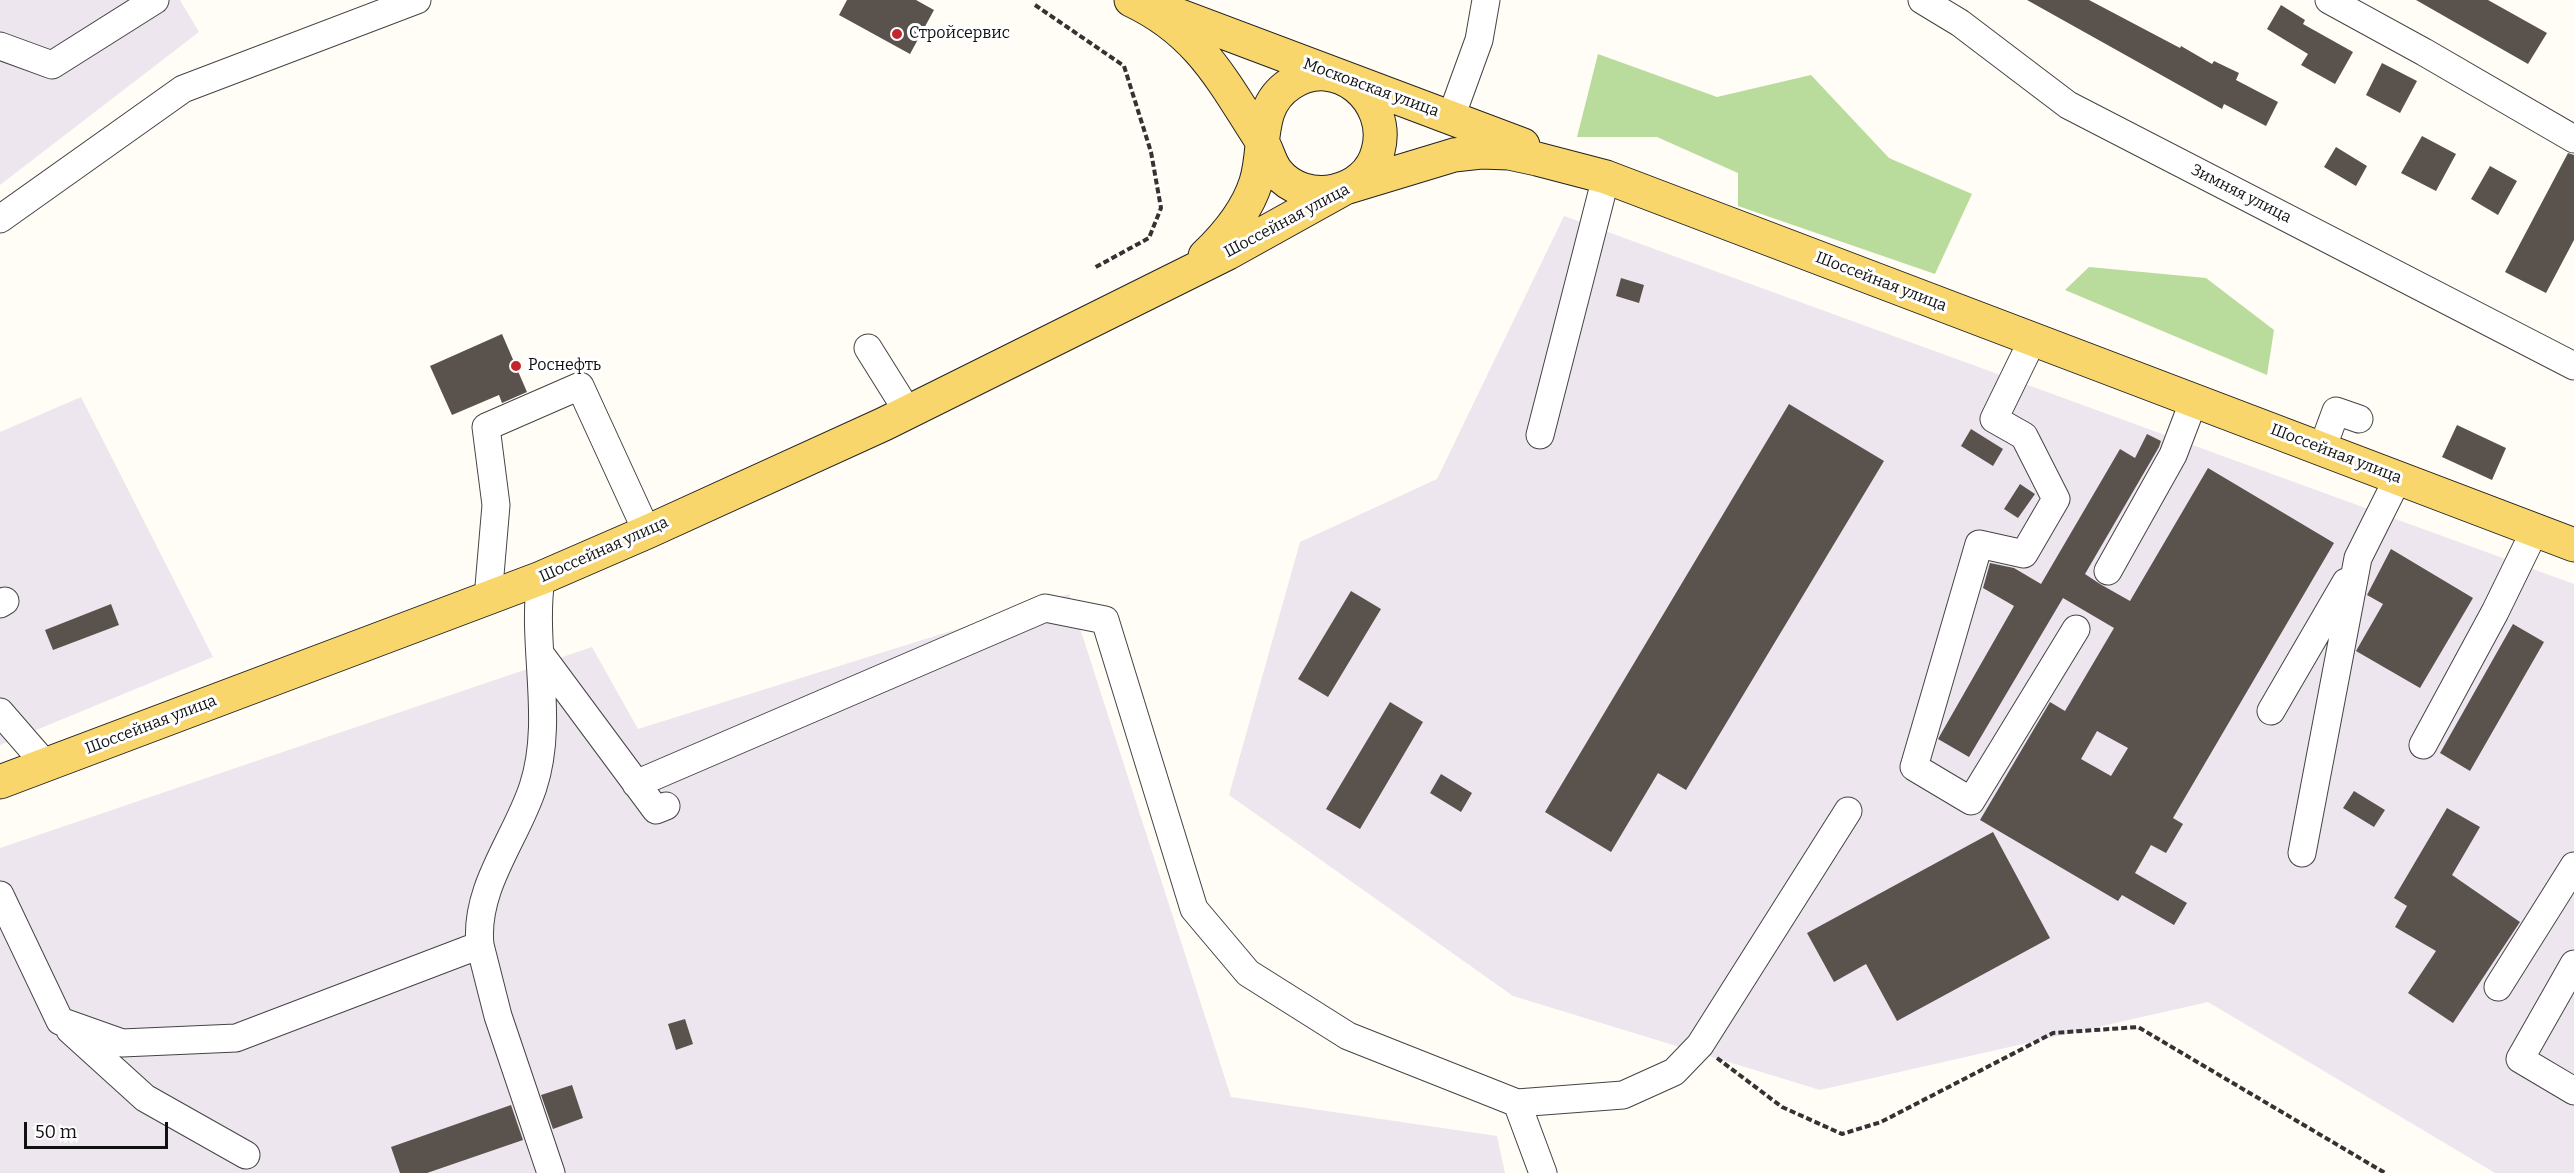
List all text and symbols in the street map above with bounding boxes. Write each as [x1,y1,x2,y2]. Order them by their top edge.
place label: Стройсервис [909,24,1010,44]
marker: Стройсервис [890,27,904,41]
street label: Московская улица [1300,54,1442,122]
street label: Зимняя улица [2188,160,2294,228]
street label: Шоссейная улица [1221,180,1353,262]
street label: Шоссейная улица [1813,248,1949,316]
place label: Роснефть [528,356,601,376]
marker: Роснефть [509,359,523,373]
street label: Шоссейная улица [2268,420,2404,488]
street label: Шоссейная улица [537,513,671,587]
street label: Шоссейная улица [83,691,219,759]
scale bar [27,1110,171,1148]
text: 50 m [35,1121,77,1143]

